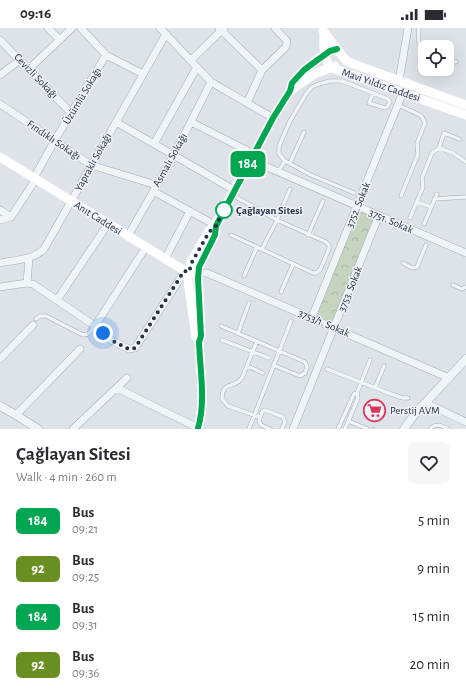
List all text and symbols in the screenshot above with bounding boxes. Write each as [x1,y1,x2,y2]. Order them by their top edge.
text: 09:16 [20,6,51,21]
map controls [418,40,454,76]
button: locate [418,40,454,76]
street label: Cevizli Sokağı [12,51,60,101]
street label: Üzümlü Sokağı [61,66,103,126]
street label: Mavi Yıldız Caddesi [340,66,422,104]
street label: Fındıklı Sokağı [25,118,83,162]
street label: Yapraklı Sokağı [73,131,113,193]
street label: Asmalı Sokağı [151,131,189,189]
line badge: 184 [225,151,271,177]
text: 184 [239,157,257,171]
street label: 3752. Sokak [344,181,372,229]
street label: Anıt Caddesi [72,199,124,237]
marker: Çağlayan Sitesi [215,201,233,219]
place label: Çağlayan Sitesi [236,205,302,216]
street label: 3751. Sokak [367,207,415,235]
street label: 3753. Sokak [336,265,364,313]
street label: 3753/1. Sokak [297,307,351,339]
your location [93,323,113,343]
supermarket icon: Perstij AVM [362,397,388,423]
place label: Perstij AVM [390,405,440,416]
button: heart [408,442,450,484]
text: Çağlayan Sitesi [16,445,131,464]
text: Walk · 4 min · 260 m [16,471,117,484]
text: Bus [72,505,94,520]
text: 5 min [418,513,450,528]
text: 184 [29,514,47,528]
text: 09:21 [72,523,98,536]
text: Bus [72,553,94,568]
text: 9 min [417,561,450,576]
text: 92 [31,562,45,576]
text: 09:25 [72,571,99,584]
text: Bus [72,601,94,616]
text: 15 min [413,609,450,624]
text: 184 [29,610,47,624]
text: 09:31 [72,619,98,632]
text: Bus [72,649,94,664]
text: 20 min [409,657,450,672]
text: 92 [31,658,45,672]
text: 09:36 [72,667,99,680]

